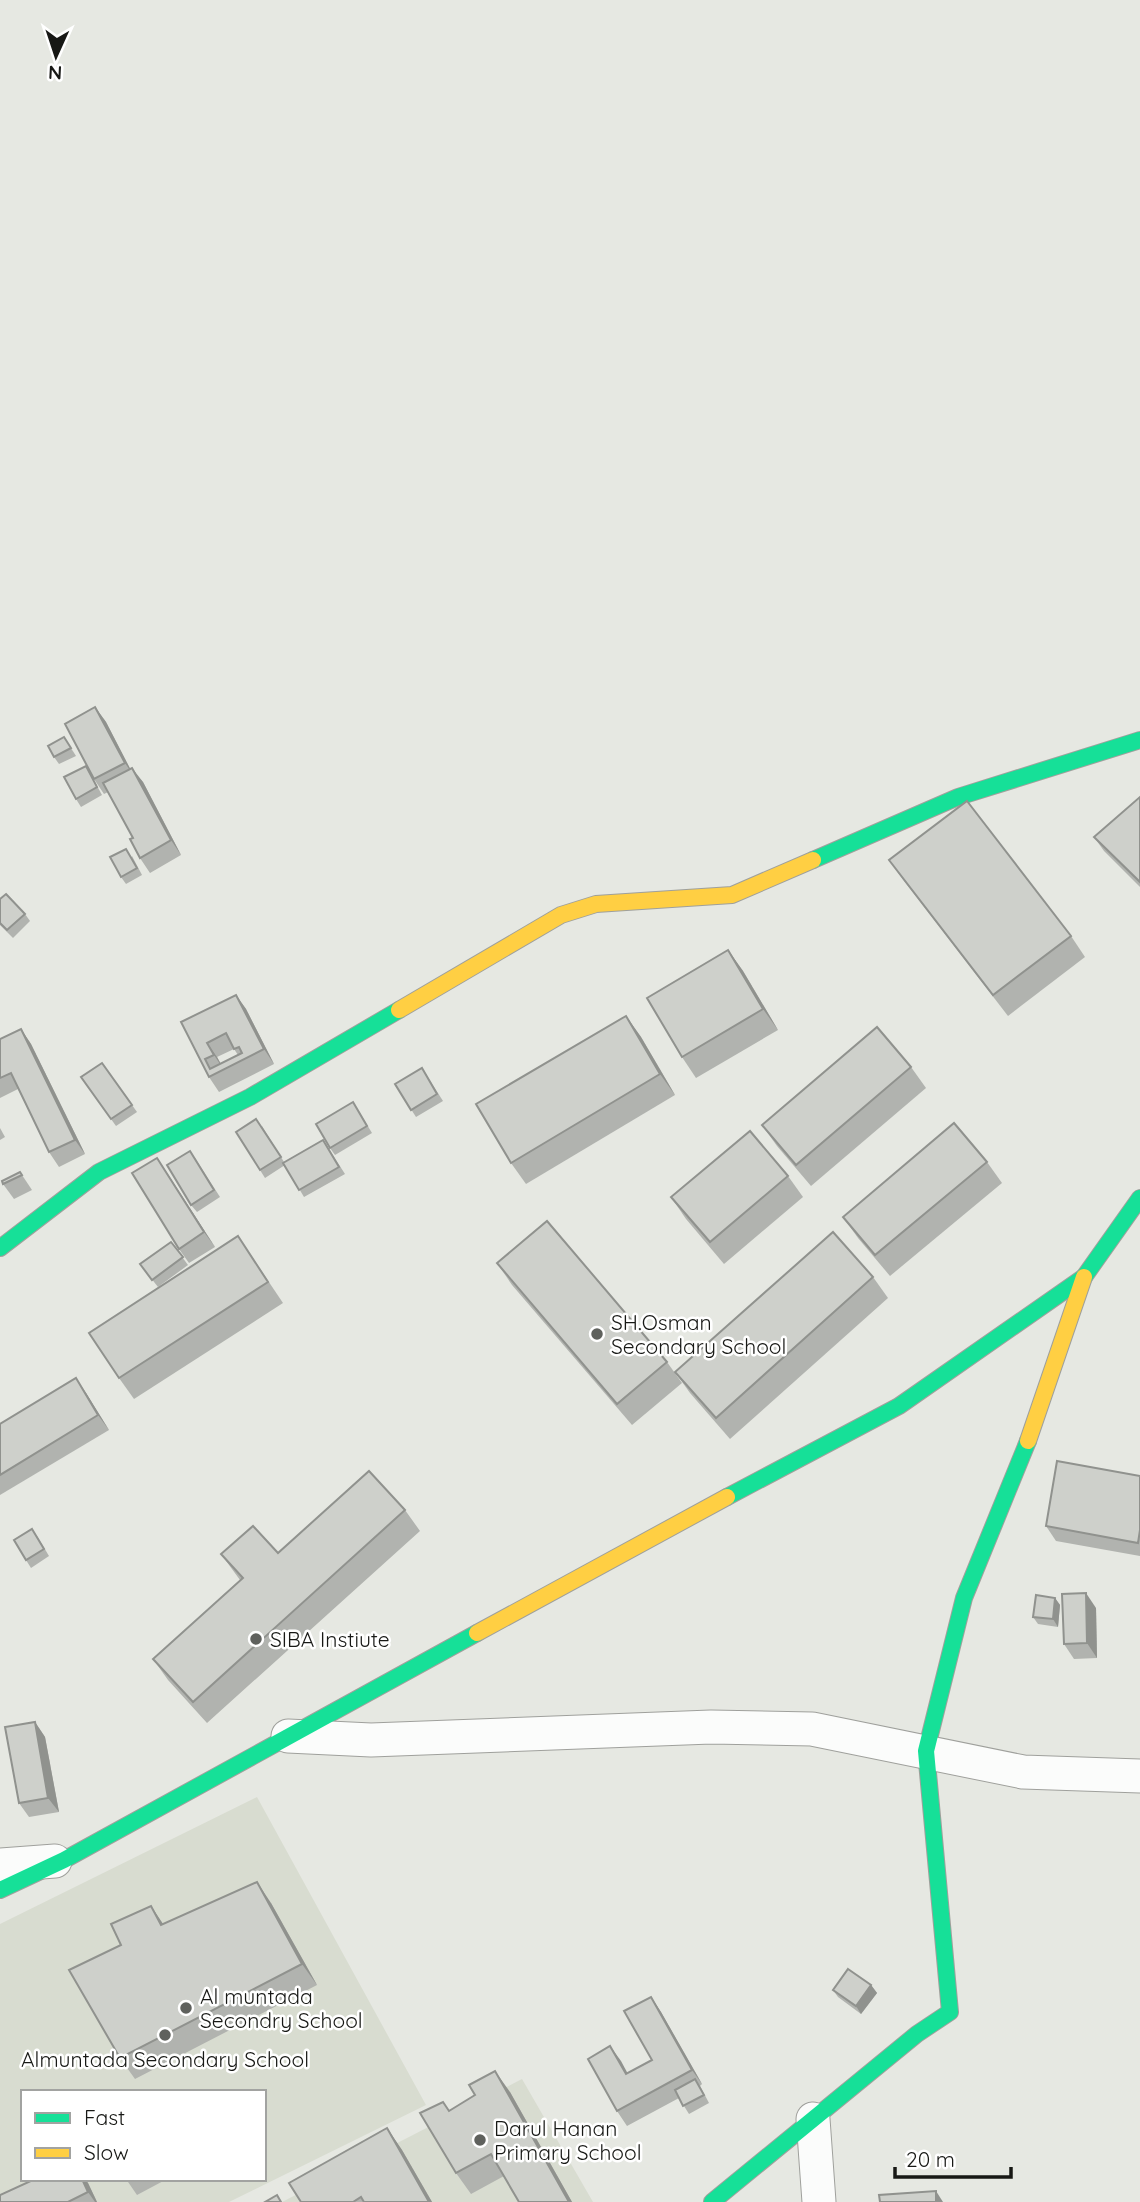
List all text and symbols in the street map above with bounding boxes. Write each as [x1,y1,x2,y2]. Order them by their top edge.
north arrow [21,21,91,91]
text: N [48,61,63,85]
place label: SH.Osman Secondary School [611,1309,786,1359]
marker: SH.Osman Secondary School [589,1326,605,1342]
place label: SIBA Instiute [270,1626,390,1652]
marker: SIBA Instiute [248,1631,264,1647]
place label: Al muntada Secondry School [200,1983,363,2033]
marker: Al muntada Secondry School [178,2000,194,2016]
marker: Almuntada Secondary School [157,2027,173,2043]
place label: Almuntada Secondary School [21,2046,309,2072]
legend [21,2090,266,2181]
text: Fast [84,2104,125,2130]
place label: Darul Hanan Primary School [494,2115,642,2165]
marker: Darul Hanan Primary School [472,2132,488,2148]
scale bar [895,2136,1010,2180]
text: Slow [84,2139,129,2165]
text: 20 m [906,2146,955,2172]

